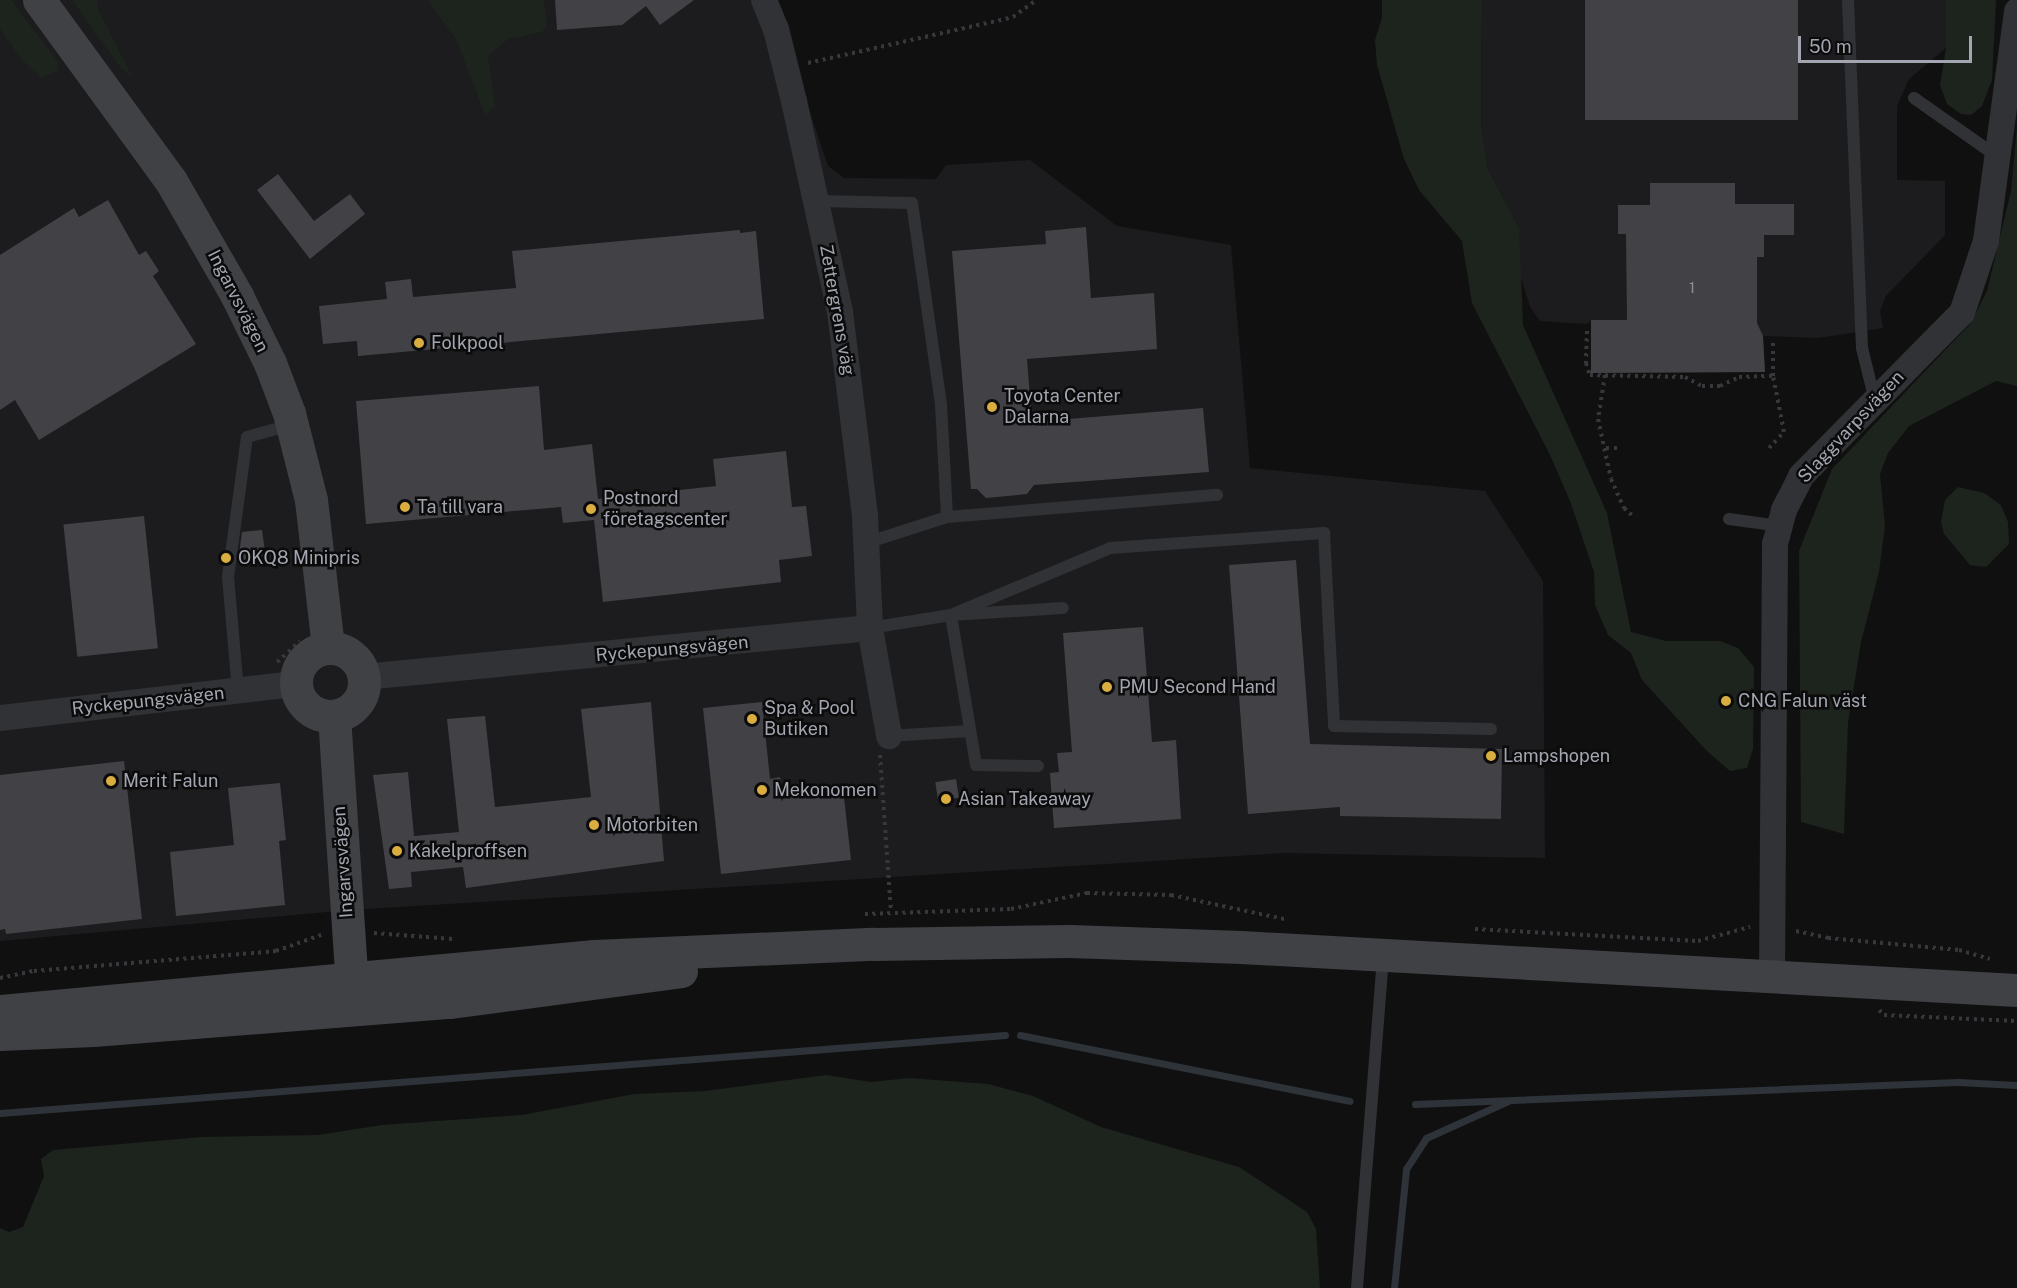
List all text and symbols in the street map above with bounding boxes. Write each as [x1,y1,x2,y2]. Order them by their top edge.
scale bar [1801,24,1975,62]
text: 50 m [1809,36,1852,57]
street label: Zettergrens väg [815,243,859,377]
street label: Ingarvsvägen [203,246,273,356]
house number: 1 [1689,279,1695,297]
place label: Folkpool [431,332,504,354]
marker: Folkpool [412,336,426,350]
street label: Slaggvarpsvägen [1793,366,1909,488]
place label: Toyota Center Dalarna [1004,386,1121,428]
marker: Toyota Center Dalarna [985,400,999,414]
place label: Postnord företagscenter [603,488,728,530]
place label: Ta till vara [417,496,503,518]
marker: Ta till vara [398,500,412,514]
marker: Postnord företagscenter [584,502,598,516]
place label: OKQ8 Minipris [238,547,360,569]
marker: OKQ8 Minipris [219,551,233,565]
street label: Ryckepungsvägen [595,632,749,666]
place label: PMU Second Hand [1119,676,1276,698]
marker: PMU Second Hand [1100,680,1114,694]
street label: Ryckepungsvägen [71,682,225,720]
place label: CNG Falun väst [1738,690,1867,712]
marker: CNG Falun väst [1719,694,1733,708]
place label: Spa & Pool Butiken [764,698,855,740]
marker: Spa & Pool Butiken [745,712,759,726]
place label: Lampshopen [1503,745,1610,767]
marker: Lampshopen [1484,749,1498,763]
place label: Merit Falun [123,770,218,792]
marker: Merit Falun [104,774,118,788]
place label: Mekonomen [774,779,877,801]
marker: Mekonomen [755,783,769,797]
place label: Asian Takeaway [958,788,1091,810]
marker: Asian Takeaway [939,792,953,806]
street label: Ingarvsvägen [328,805,358,919]
place label: Motorbiten [606,814,698,836]
marker: Motorbiten [587,818,601,832]
place label: Kakelproffsen [409,840,527,862]
marker: Kakelproffsen [390,844,404,858]

